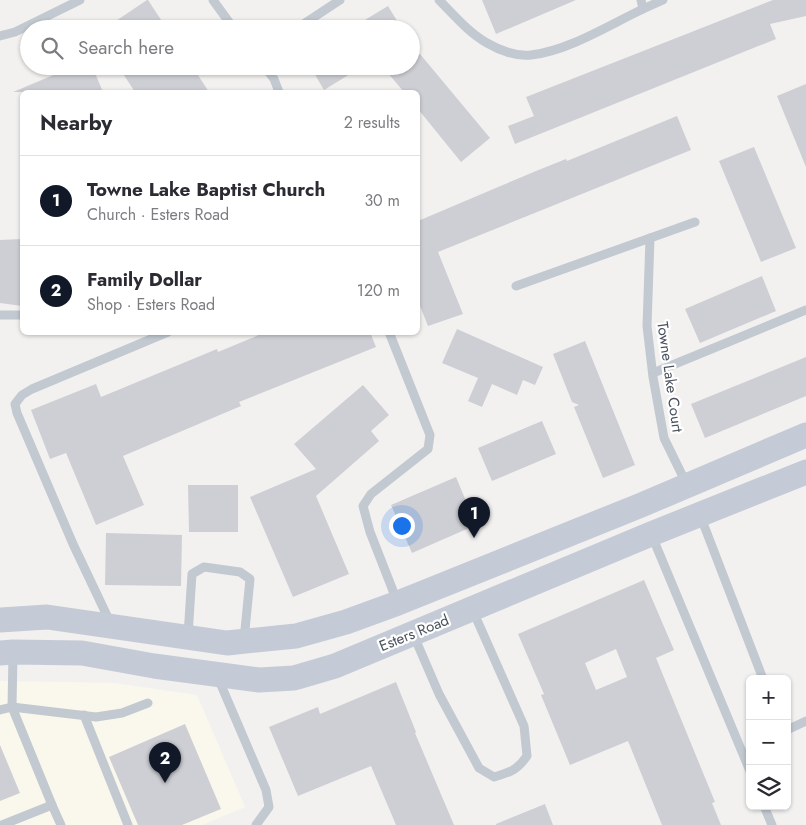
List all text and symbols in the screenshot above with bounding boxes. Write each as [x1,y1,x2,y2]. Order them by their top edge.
search box [20,20,420,75]
icon: search [38,34,66,62]
text: Search here [78,34,174,61]
text: Nearby [40,108,112,138]
text: 2 results [344,111,400,134]
text: Towne Lake Baptist Church [87,176,325,203]
text: 1 [52,189,60,212]
text: 30 m [364,189,400,212]
text: Church · Esters Road [87,203,229,226]
text: Family Dollar [87,266,202,293]
text: 2 [51,279,61,302]
text: 120 m [357,279,400,302]
text: Shop · Esters Road [87,293,215,316]
street label: Towne Lake Court [651,320,689,434]
pin: 1 [458,497,490,538]
your location [389,513,415,539]
street label: Esters Road [376,609,452,657]
map controls [746,675,791,810]
button: + [746,675,791,720]
button: − [746,720,791,765]
pin: 2 [149,742,181,783]
button: layers [746,765,791,810]

